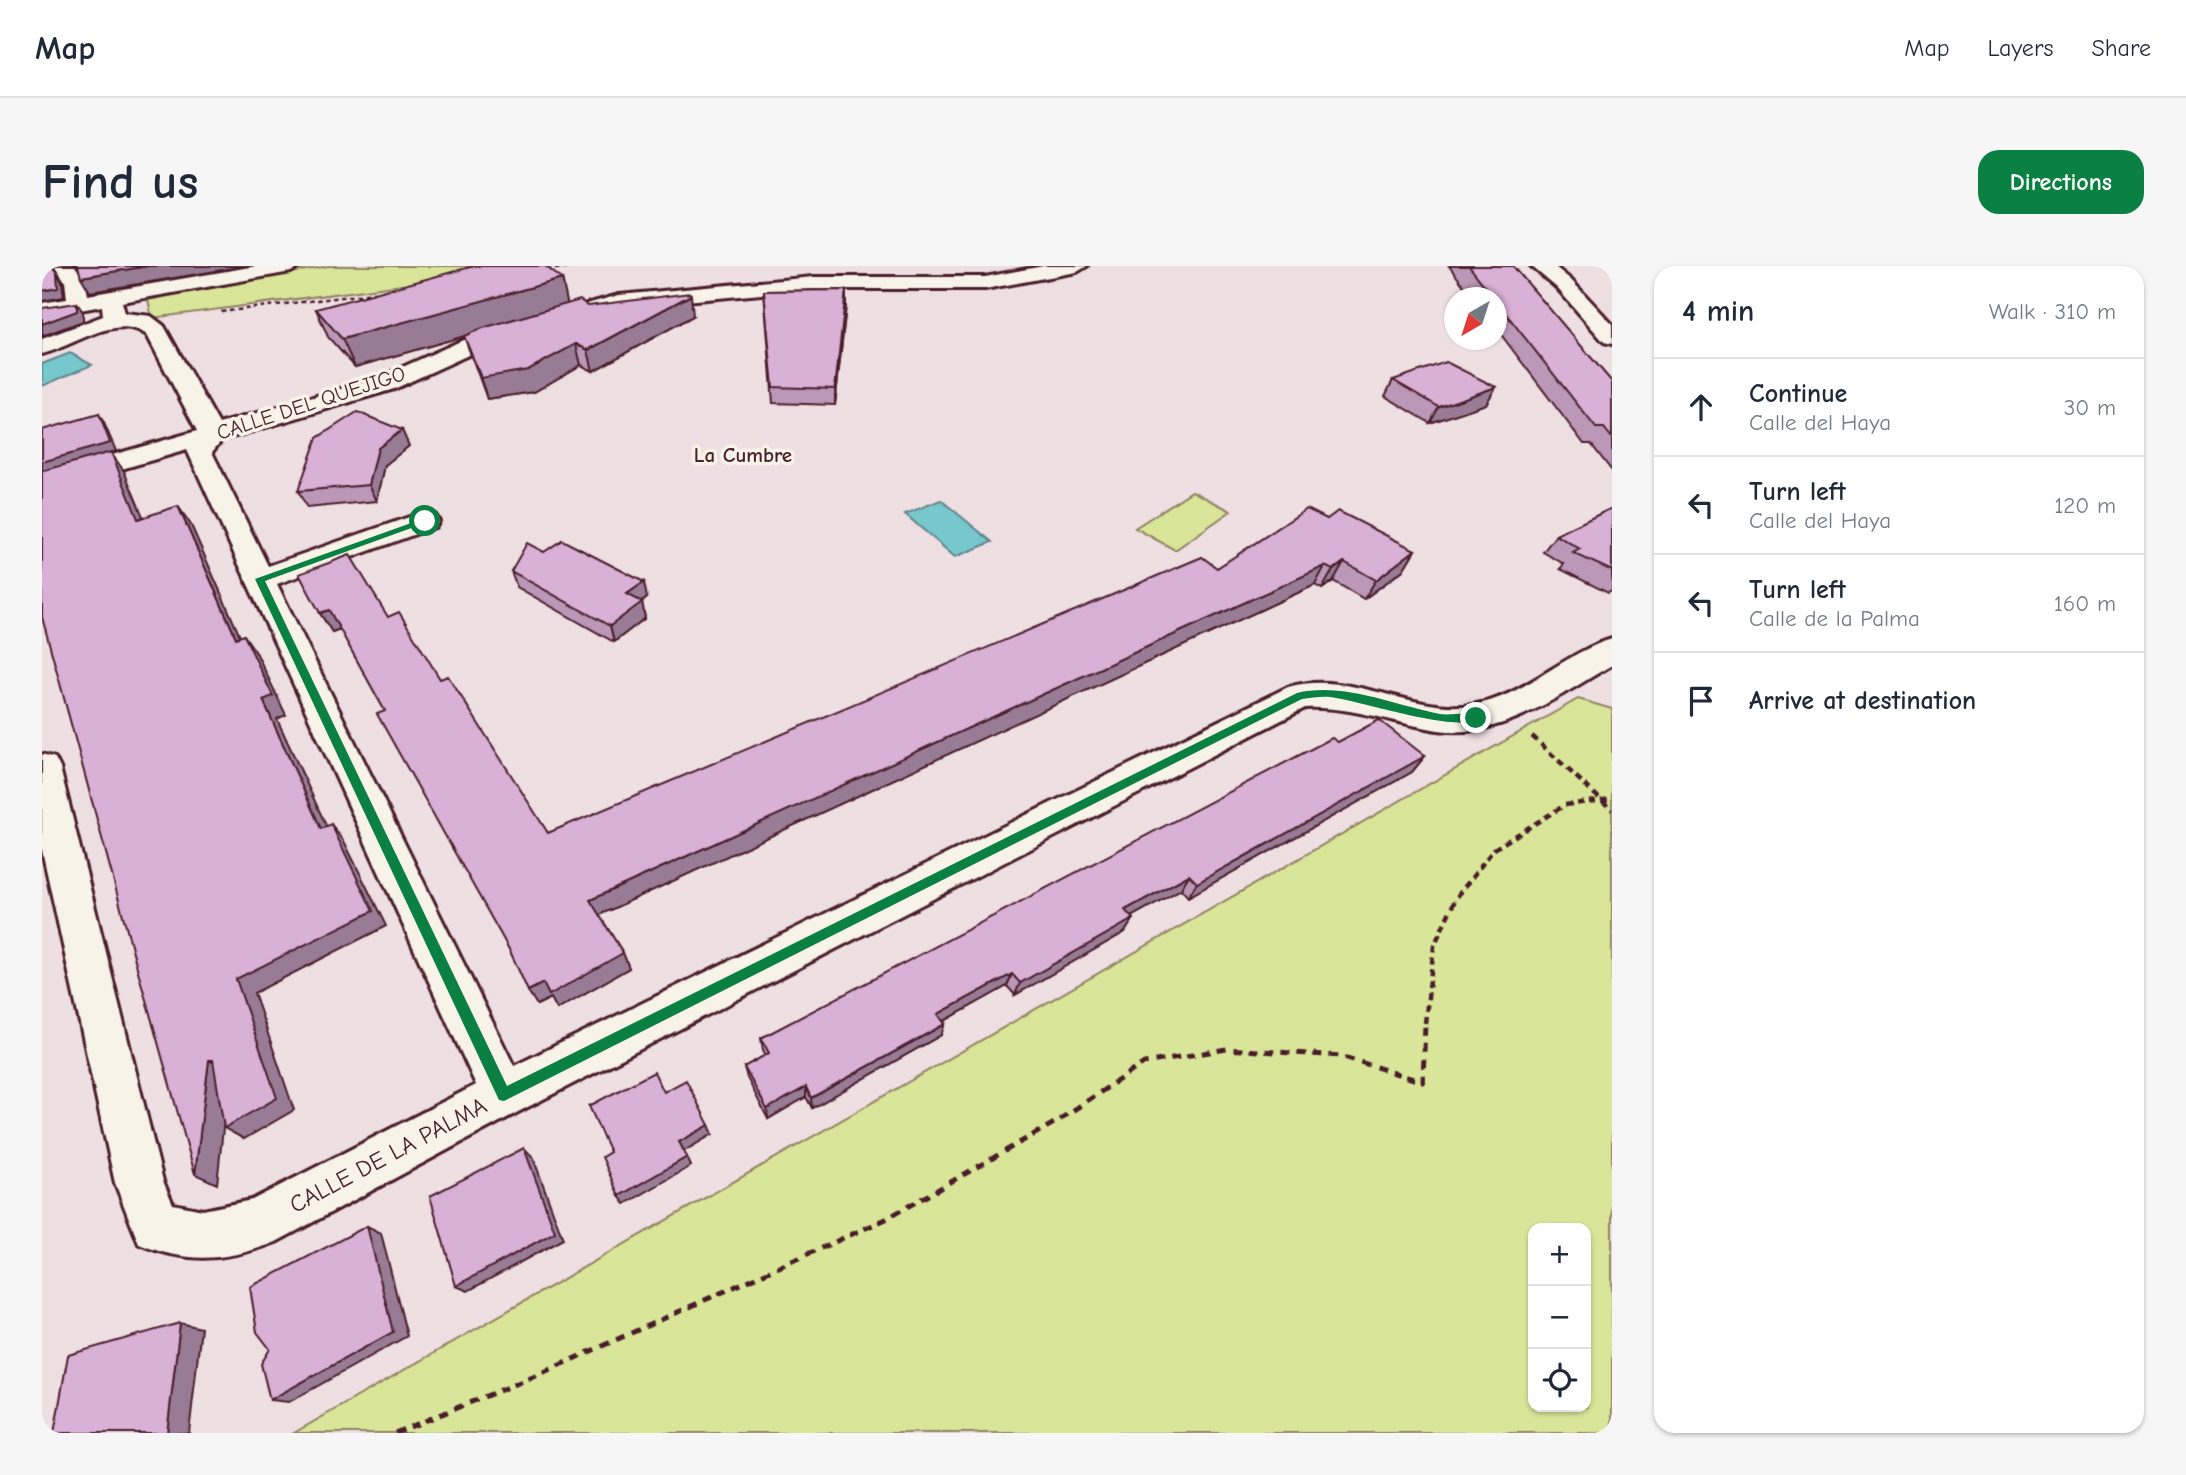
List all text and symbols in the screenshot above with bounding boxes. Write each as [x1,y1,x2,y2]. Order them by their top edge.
text: Map [35,29,96,67]
text: Map [1904,34,1950,62]
text: Layers [1988,34,2053,62]
text: Share [2091,34,2151,62]
button: Directions [1978,150,2144,214]
text: Find us [42,154,198,210]
north arrow [1444,287,1507,350]
text: 4 min [1682,294,1754,329]
text: Walk · 310 m [1989,298,2116,325]
street label: CALLE DEL QUEJIGO [214,361,408,445]
text: Continue [1749,379,1847,409]
icon: ahead [1682,388,1720,426]
text: 30 m [2064,394,2116,421]
text: Calle del Haya [1749,409,1891,436]
district label: La Cumbre [694,443,792,467]
text: Turn left [1749,477,1846,507]
icon: left [1682,486,1720,524]
text: 120 m [2054,492,2116,519]
route start [409,505,440,536]
text: Calle del Haya [1749,507,1891,534]
text: Turn left [1749,575,1846,605]
icon: left [1682,584,1720,622]
text: 160 m [2054,590,2116,617]
text: Calle de la Palma [1749,605,1920,632]
icon: arrive [1682,682,1720,720]
text: Arrive at destination [1749,686,1976,716]
route end [1460,702,1491,733]
street label: CALLE DE LA PALMA [285,1091,491,1219]
map controls [1528,1223,1591,1412]
button: + [1528,1223,1591,1286]
button: − [1528,1286,1591,1349]
button: locate [1528,1349,1591,1412]

